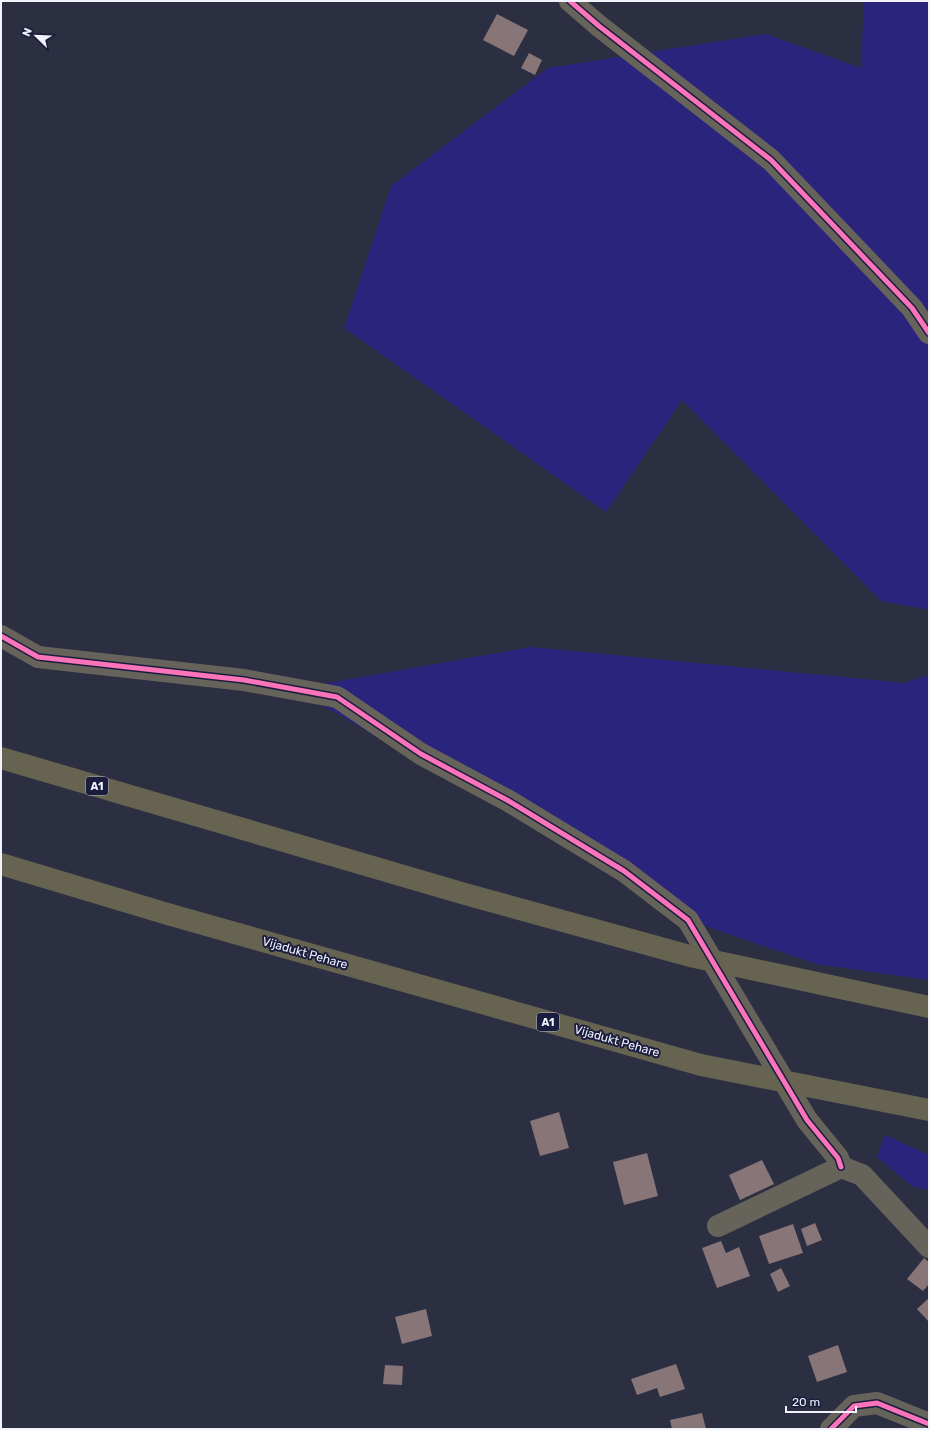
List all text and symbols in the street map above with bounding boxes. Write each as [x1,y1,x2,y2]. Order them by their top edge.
north arrow [16,16,56,56]
text: N [20,26,35,38]
road number: A1 [86,777,108,795]
street label: Vijadukt Pehare [261,934,350,972]
road number: A1 [537,1013,559,1031]
street label: Vijadukt Pehare [573,1022,662,1060]
scale bar [786,1388,856,1414]
text: 20 m [792,1395,820,1409]

